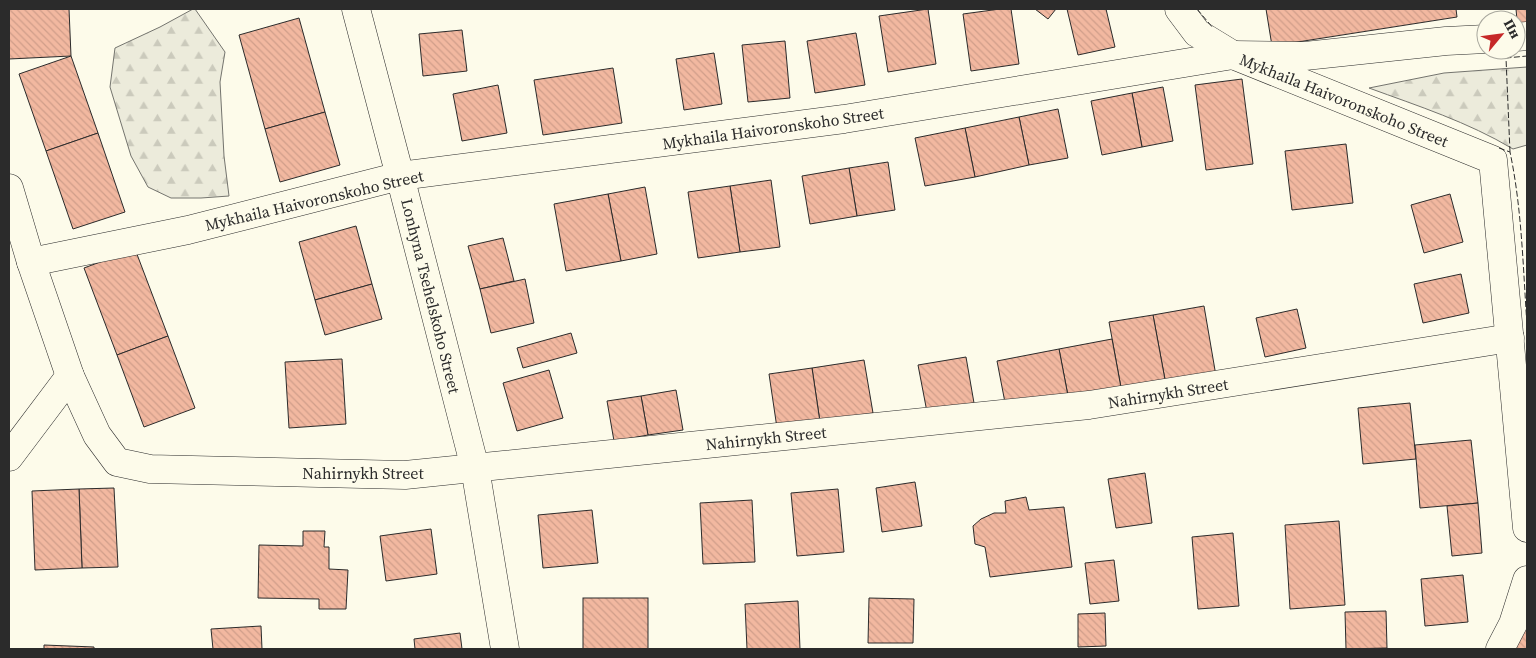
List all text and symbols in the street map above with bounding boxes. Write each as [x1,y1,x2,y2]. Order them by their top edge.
north arrow [1476,10,1526,60]
text: Пн [1499,15,1526,42]
street label: Mykhaila Haivoronskoho Street [1236,48,1452,152]
street label: Mykhaila Haivoronskoho Street [661,101,886,154]
street label: Mykhaila Haivoronskoho Street [203,164,426,236]
street label: Lonhyna Tsehelskoho Street [396,196,466,397]
street label: Nahirnykh Street [1106,373,1230,413]
street label: Nahirnykh Street [704,421,828,455]
street label: Nahirnykh Street [302,462,424,484]

